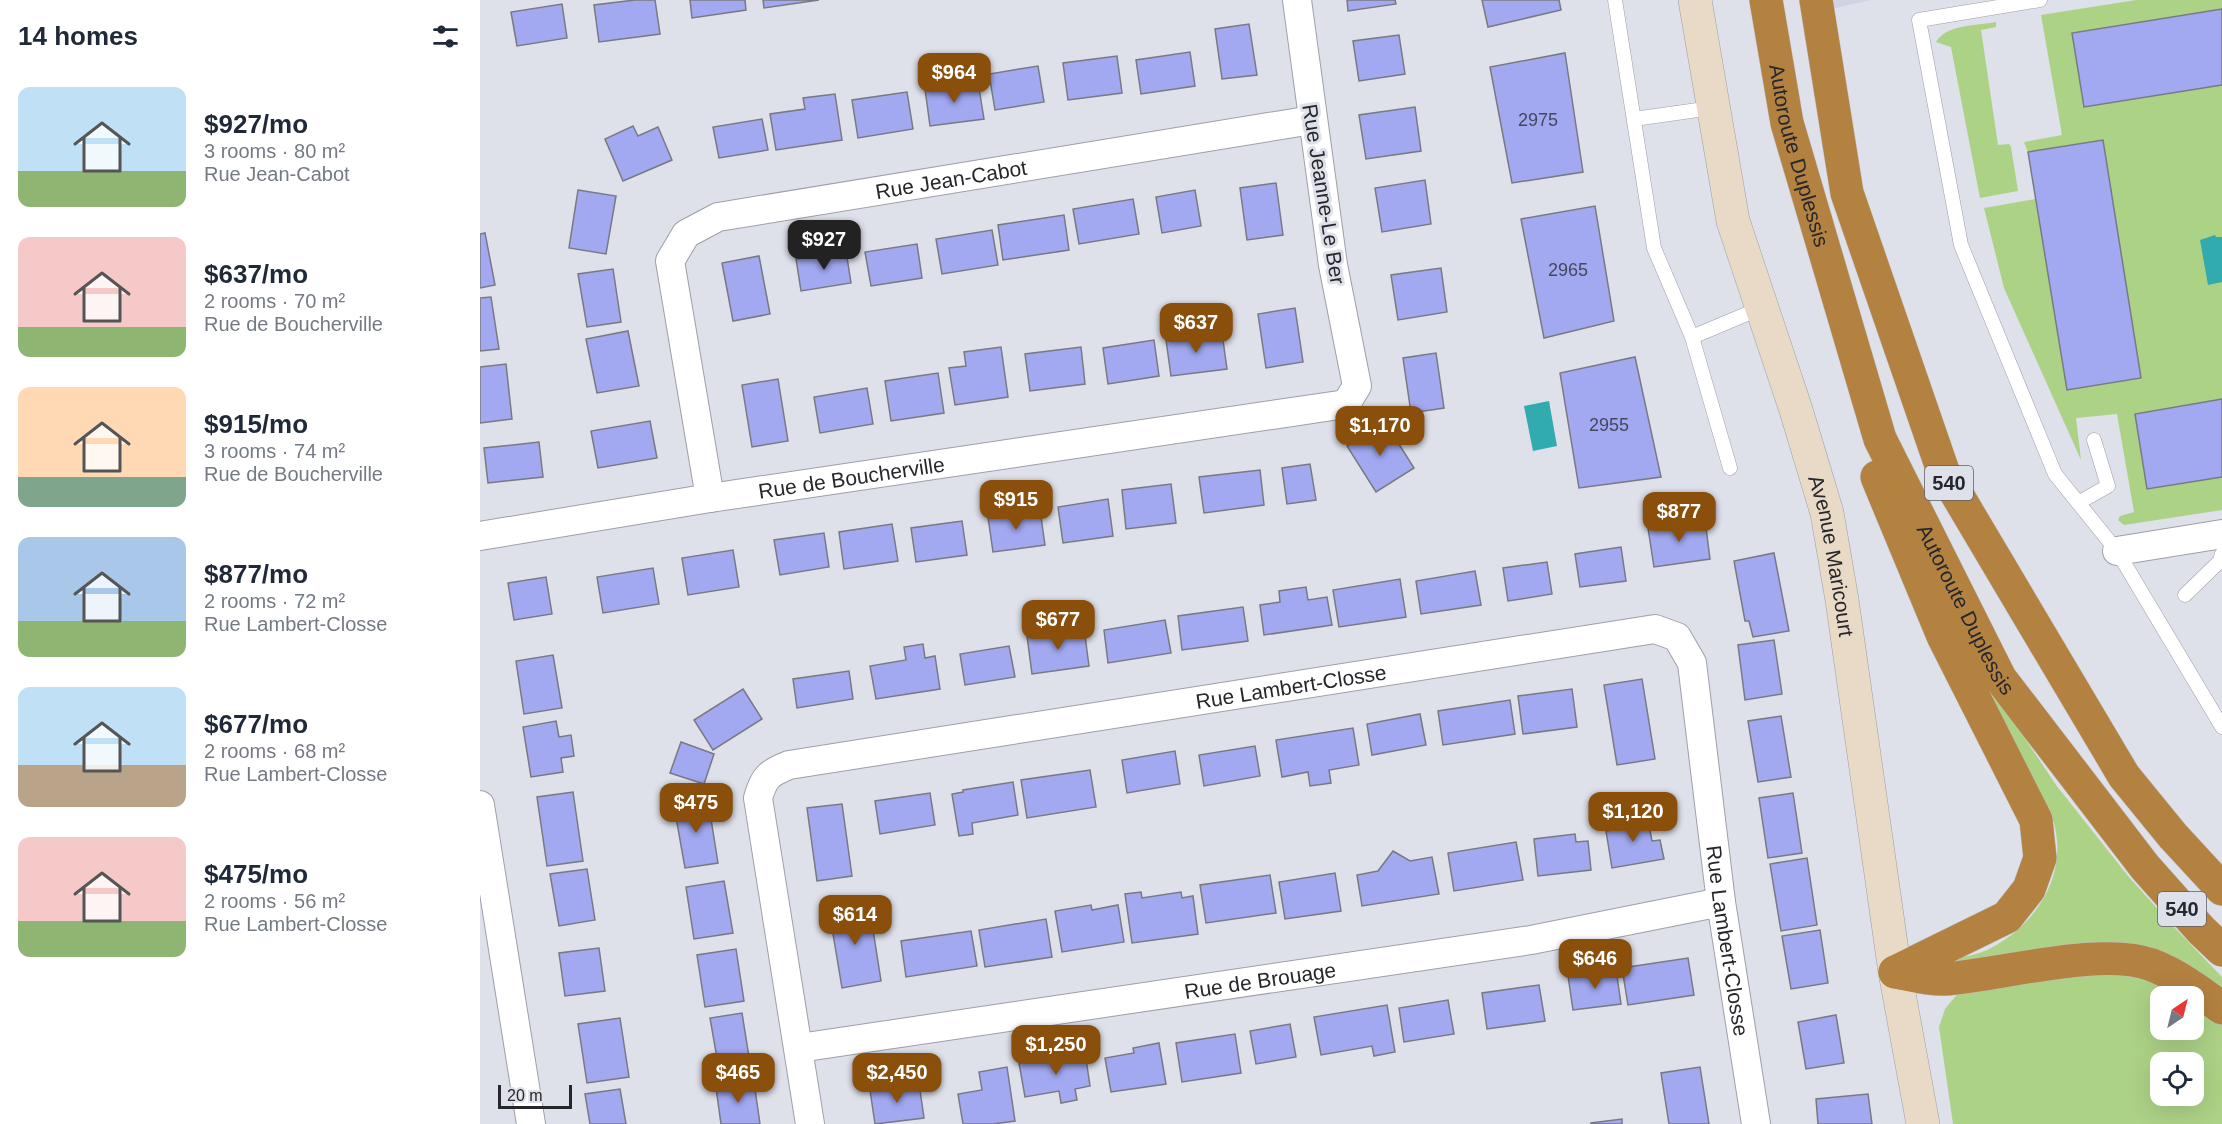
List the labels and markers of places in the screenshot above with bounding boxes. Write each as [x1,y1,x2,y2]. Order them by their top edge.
pin: $964 [918,53,990,104]
pin: $927 [788,220,860,271]
pin: $637 [1160,303,1232,354]
pin: $1,170 [1331,406,1429,457]
pin: $915 [980,480,1052,531]
pin: $877 [1643,492,1715,543]
pin: $677 [1022,600,1094,651]
pin: $475 [660,783,732,834]
pin: $1,120 [1584,792,1682,843]
pin: $614 [819,895,891,946]
pin: $646 [1559,939,1631,990]
pin: $1,250 [1007,1025,1105,1076]
pin: $465 [702,1053,774,1104]
pin: $2,450 [848,1053,946,1104]

